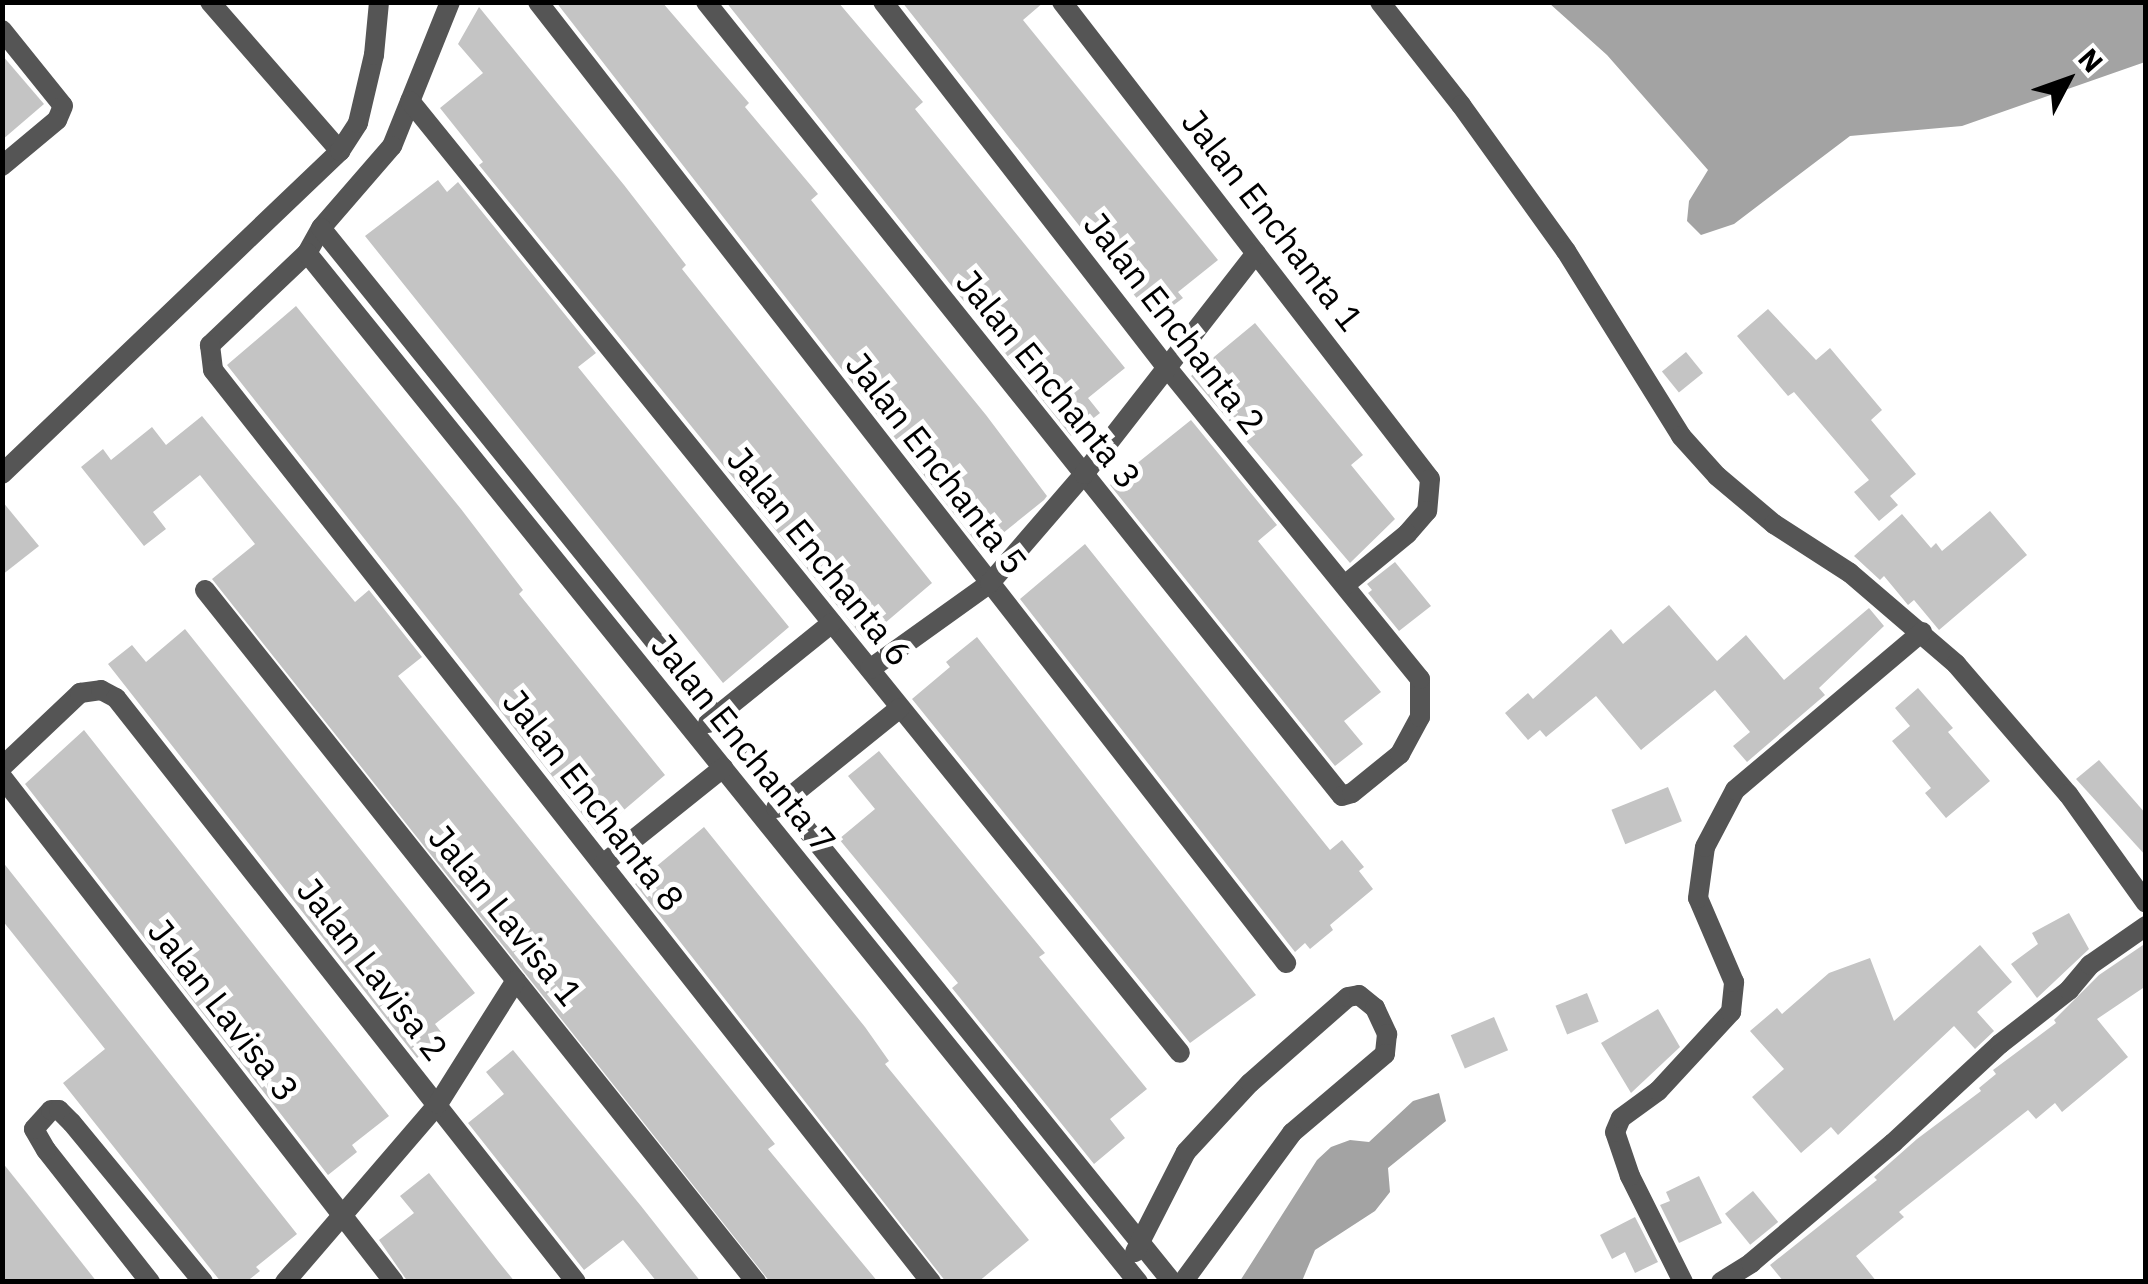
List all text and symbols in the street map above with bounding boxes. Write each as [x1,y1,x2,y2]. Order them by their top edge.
north arrow [2018,30,2118,130]
text: N [2070,40,2112,80]
street label: Jalan Enchanta 1 [1174,101,1372,339]
street label: Jalan Enchanta 2 [1076,204,1274,442]
street label: Jalan Enchanta 3 [948,261,1150,497]
street label: Jalan Enchanta 5 [838,344,1036,582]
street label: Jalan Enchanta 6 [719,438,921,674]
street label: Jalan Enchanta 7 [643,625,845,861]
street label: Jalan Enchanta 8 [495,681,693,919]
street label: Jalan Lavisa 1 [421,816,591,1014]
street label: Jalan Lavisa 2 [289,869,457,1069]
street label: Jalan Lavisa 3 [140,910,308,1110]

